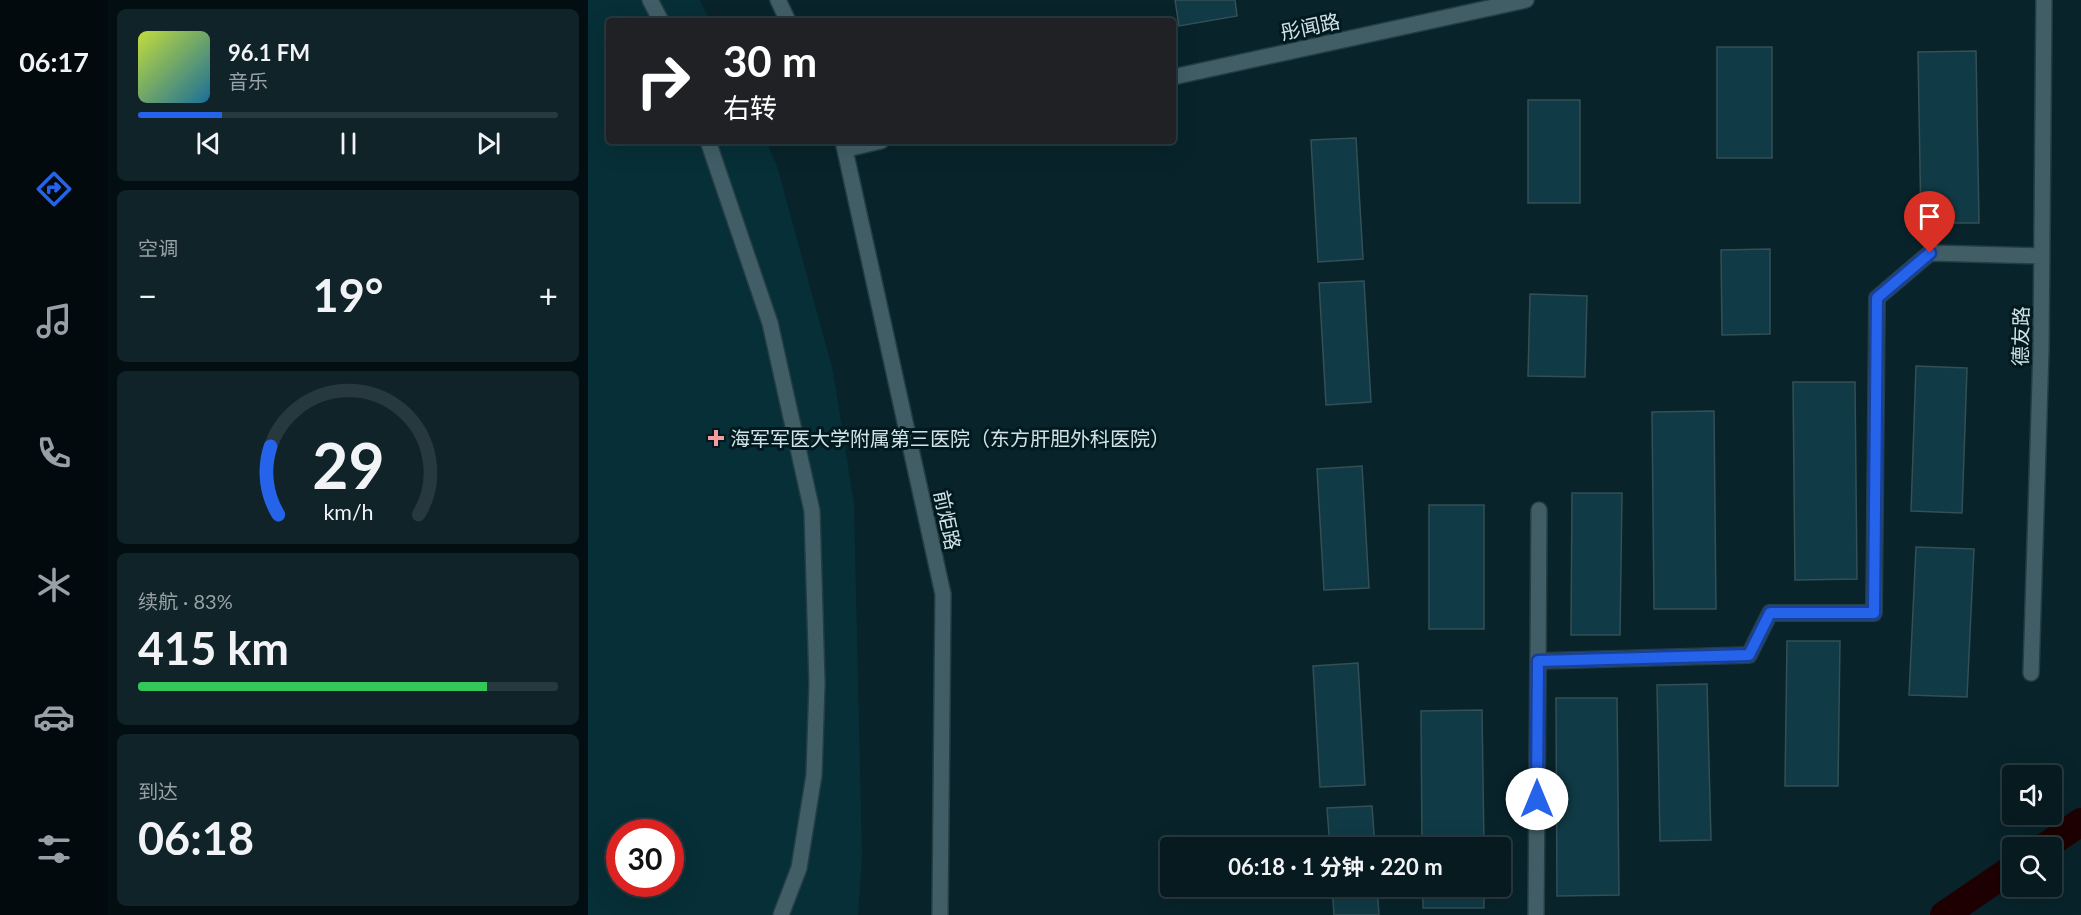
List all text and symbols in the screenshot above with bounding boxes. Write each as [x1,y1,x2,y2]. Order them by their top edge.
street label: 彤闻路 [1278,8,1342,44]
text: 30 m [723,36,817,86]
text: 96.1 FM [228,39,310,66]
icon: right [624,42,702,120]
text: 06:17 [19,45,89,78]
text: 音乐 [228,69,268,93]
text: 右转 [723,91,777,124]
icon: previous [192,127,225,160]
icon: pause [332,127,365,160]
icon: next [472,127,505,160]
icon: directions [33,168,75,210]
pin [1904,191,1955,253]
icon: arrive [1913,200,1946,233]
text: 空调 [138,236,178,260]
text: 19° [313,268,383,322]
text: − [138,275,157,315]
text: + [539,275,558,315]
icon: music [33,300,75,342]
street label: 德友路 [2007,306,2033,366]
place label: 海军军医大学附属第三医院（东方肝胆外科医院） [730,426,1170,450]
text: 29 [312,427,384,502]
marker: 海军军医大学附属第三医院（东方肝胆外科医院） [707,429,725,447]
icon: phone [33,432,75,474]
street label: 前炬路 [930,488,966,552]
text: km/h [323,499,373,525]
icon: climate [33,564,75,606]
text: 续航 · 83% [138,589,233,613]
text: 415 km [138,621,289,675]
icon: car [33,696,75,738]
map controls [2002,765,2062,897]
button: sound [2002,765,2062,825]
position arrow [1505,767,1569,831]
text: 到达 [138,779,178,803]
text: 06:18 [138,811,254,865]
speed limit sign: 30 [606,819,684,897]
icon: filters [33,828,75,870]
button: search [2002,837,2062,897]
text: 06:18 · 1 分钟 · 220 m [1228,853,1443,880]

